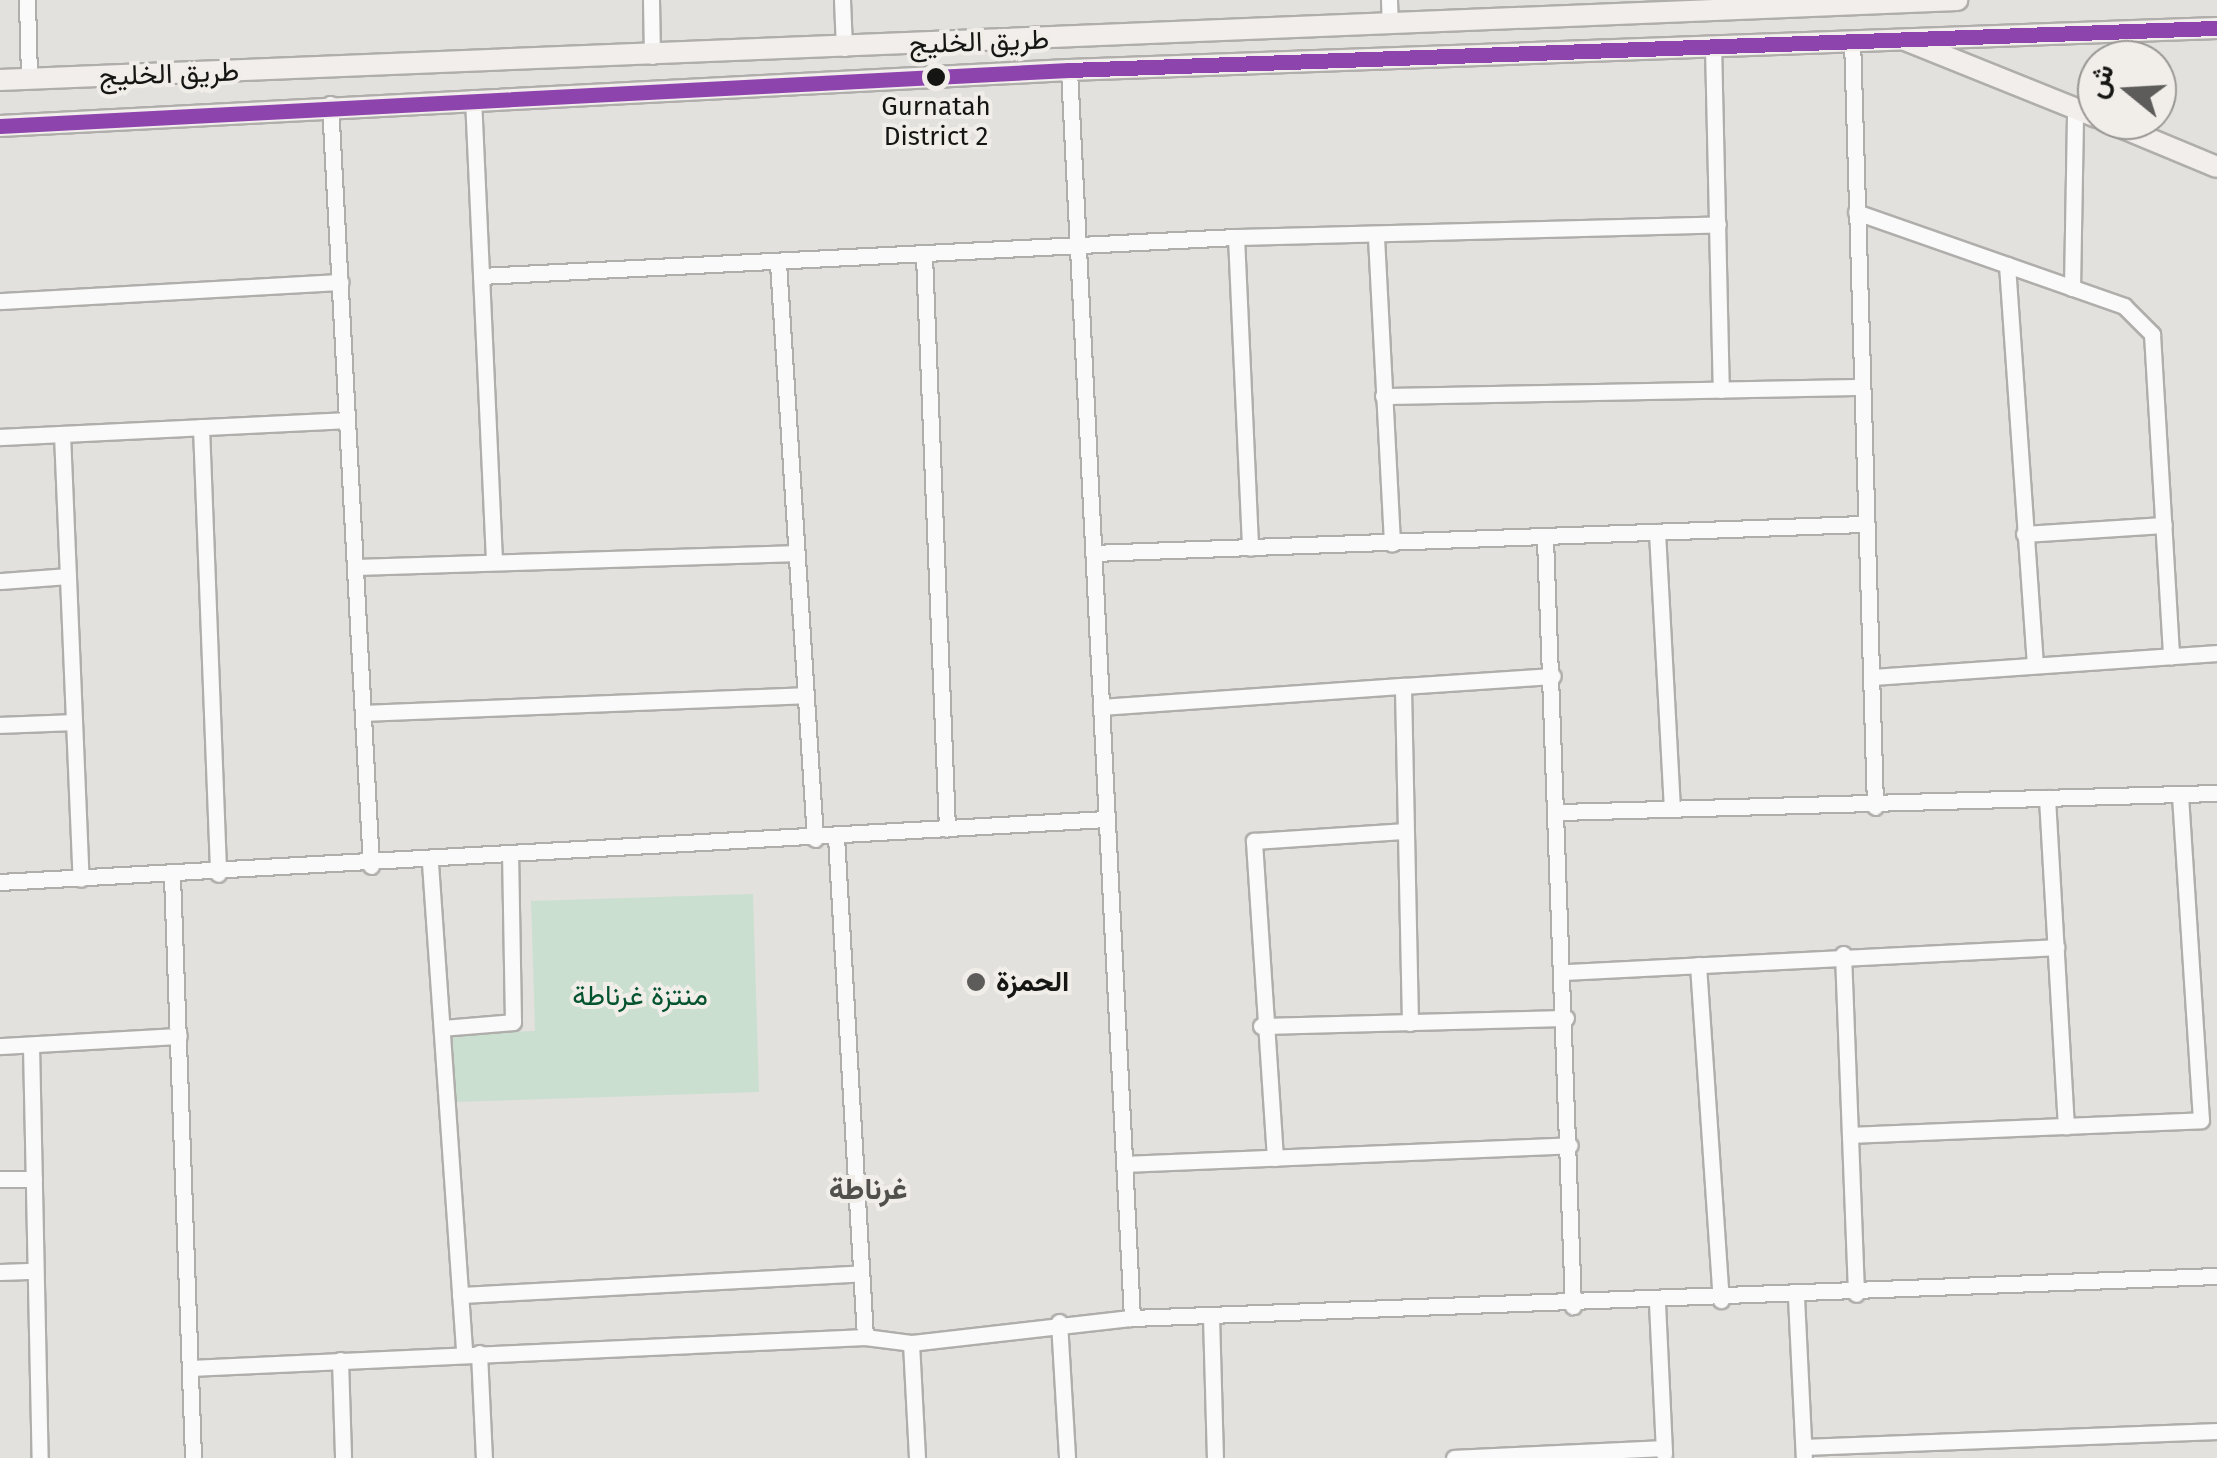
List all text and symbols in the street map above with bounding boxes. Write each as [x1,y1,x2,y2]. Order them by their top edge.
street label: طريق الخليج [908,23,1050,61]
north arrow [2077,40,2177,140]
street label: طريق الخليج [98,55,240,93]
text: ش [2079,60,2121,102]
marker: Gurnatah District 2 [926,67,946,87]
place label: Gurnatah District 2 [881,91,991,152]
place label: الحمزة [996,965,1069,999]
marker: الحمزة [965,971,987,993]
park label: منتزة غرناطة [572,979,708,1013]
district label: غرناطة [829,1171,907,1207]

